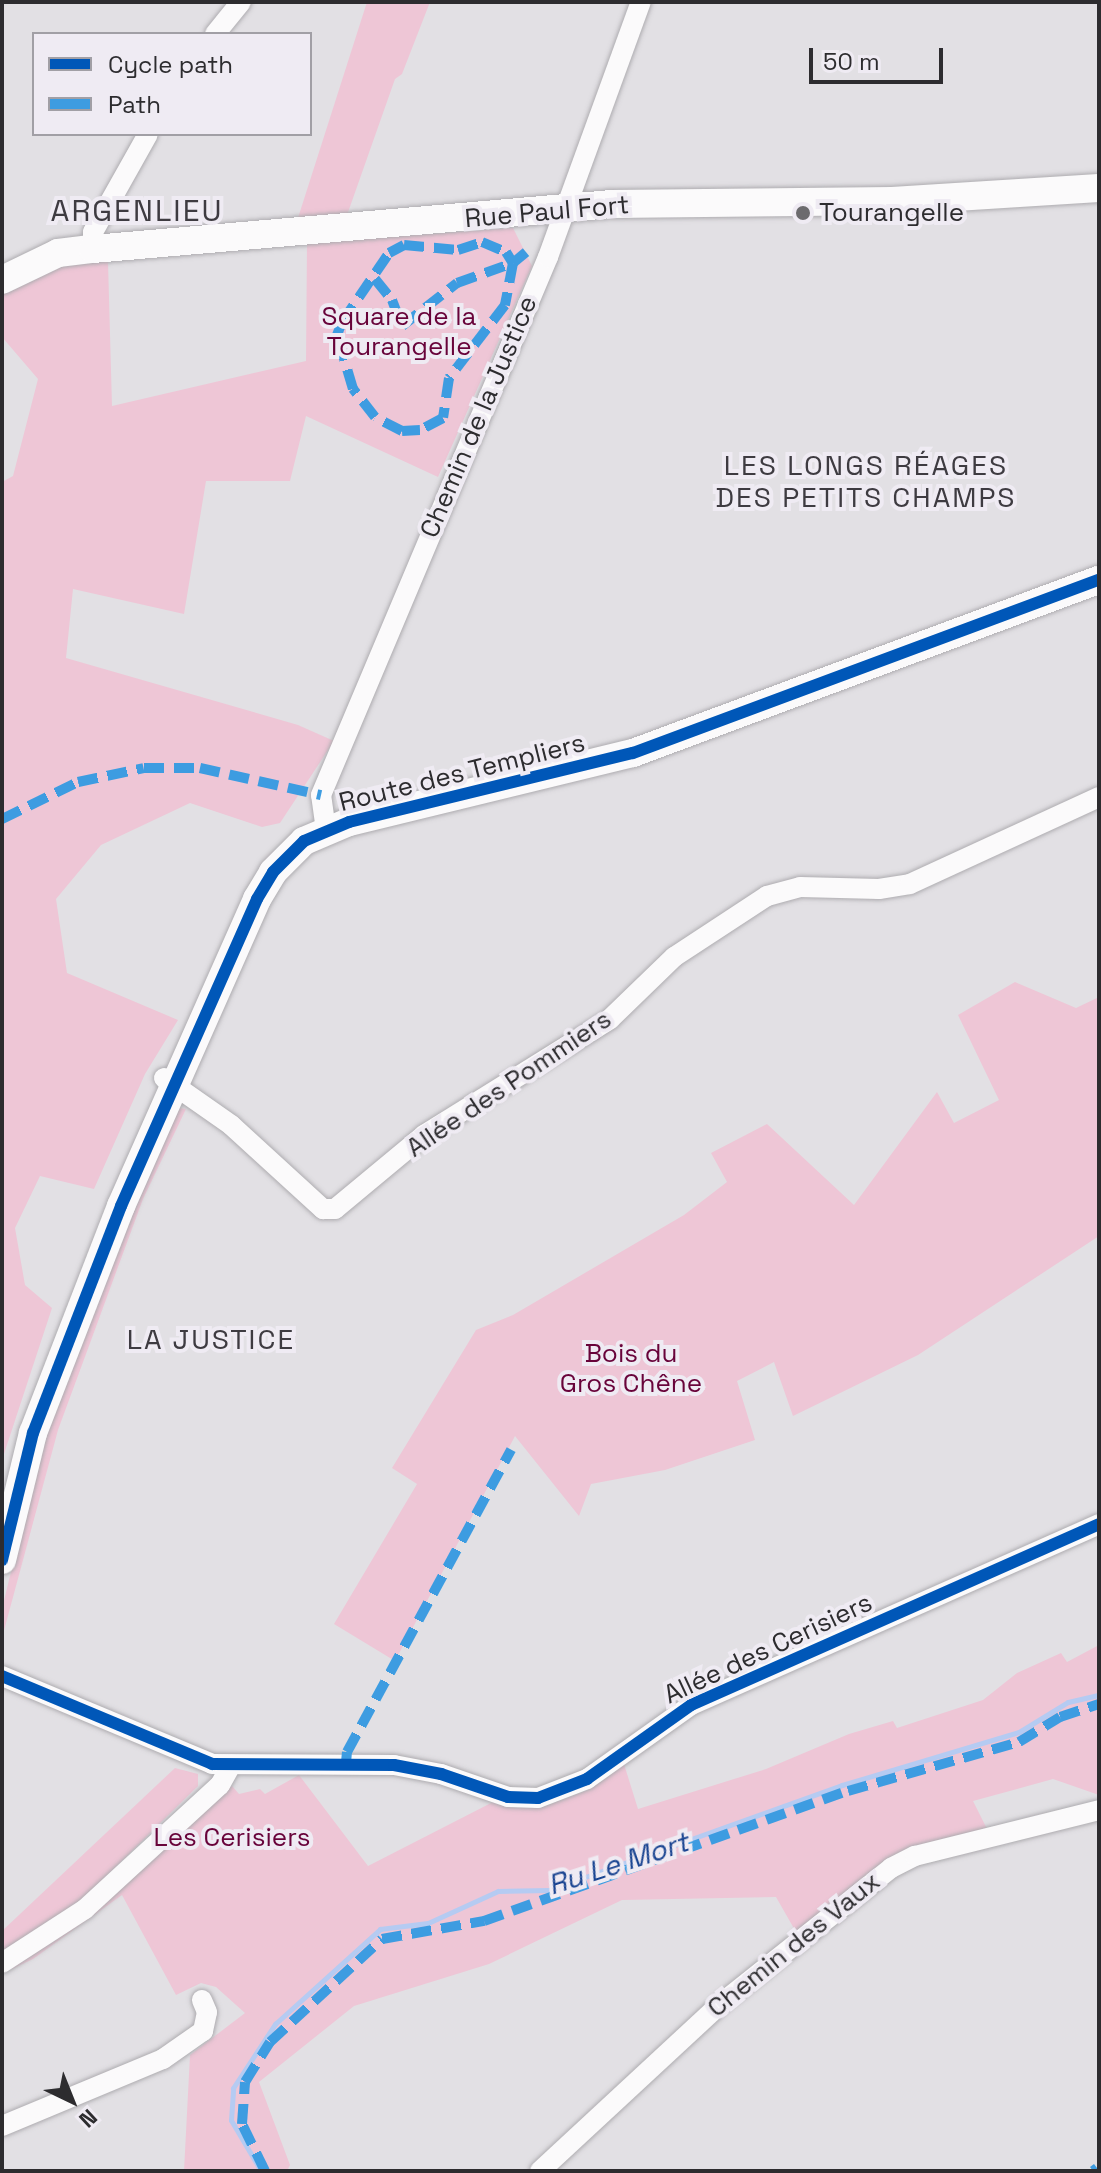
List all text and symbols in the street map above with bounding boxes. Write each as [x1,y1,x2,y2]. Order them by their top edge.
legend [32,32,312,136]
scale bar [813,32,947,82]
text: 50 m [823,46,880,77]
text: Cycle path [108,49,233,80]
text: Path [108,89,161,120]
street label: Rue Paul Fort [463,189,631,235]
district label: ARGENLIEU [50,193,224,229]
place label: Tourangelle [819,197,964,229]
marker: Tourangelle [794,204,812,222]
street label: Chemin de la Justice [414,291,544,543]
park label: Square de la Tourangelle [321,301,477,362]
district label: LES LONGS RÉAGES DES PETITS CHAMPS [715,448,1017,514]
street label: Route des Templiers [335,727,589,819]
street label: Allée des Pommiers [401,1004,617,1164]
district label: LA JUSTICE [127,1322,295,1356]
park label: Bois du Gros Chêne [560,1338,702,1400]
street label: Allée des Cerisiers [659,1587,877,1711]
park label: Les Cerisiers [154,1822,310,1854]
water label: Ru Le Mort [543,1824,693,1902]
street label: Chemin des Vaux [701,1866,887,2024]
north arrow [32,2061,112,2141]
text: N [73,2103,103,2134]

